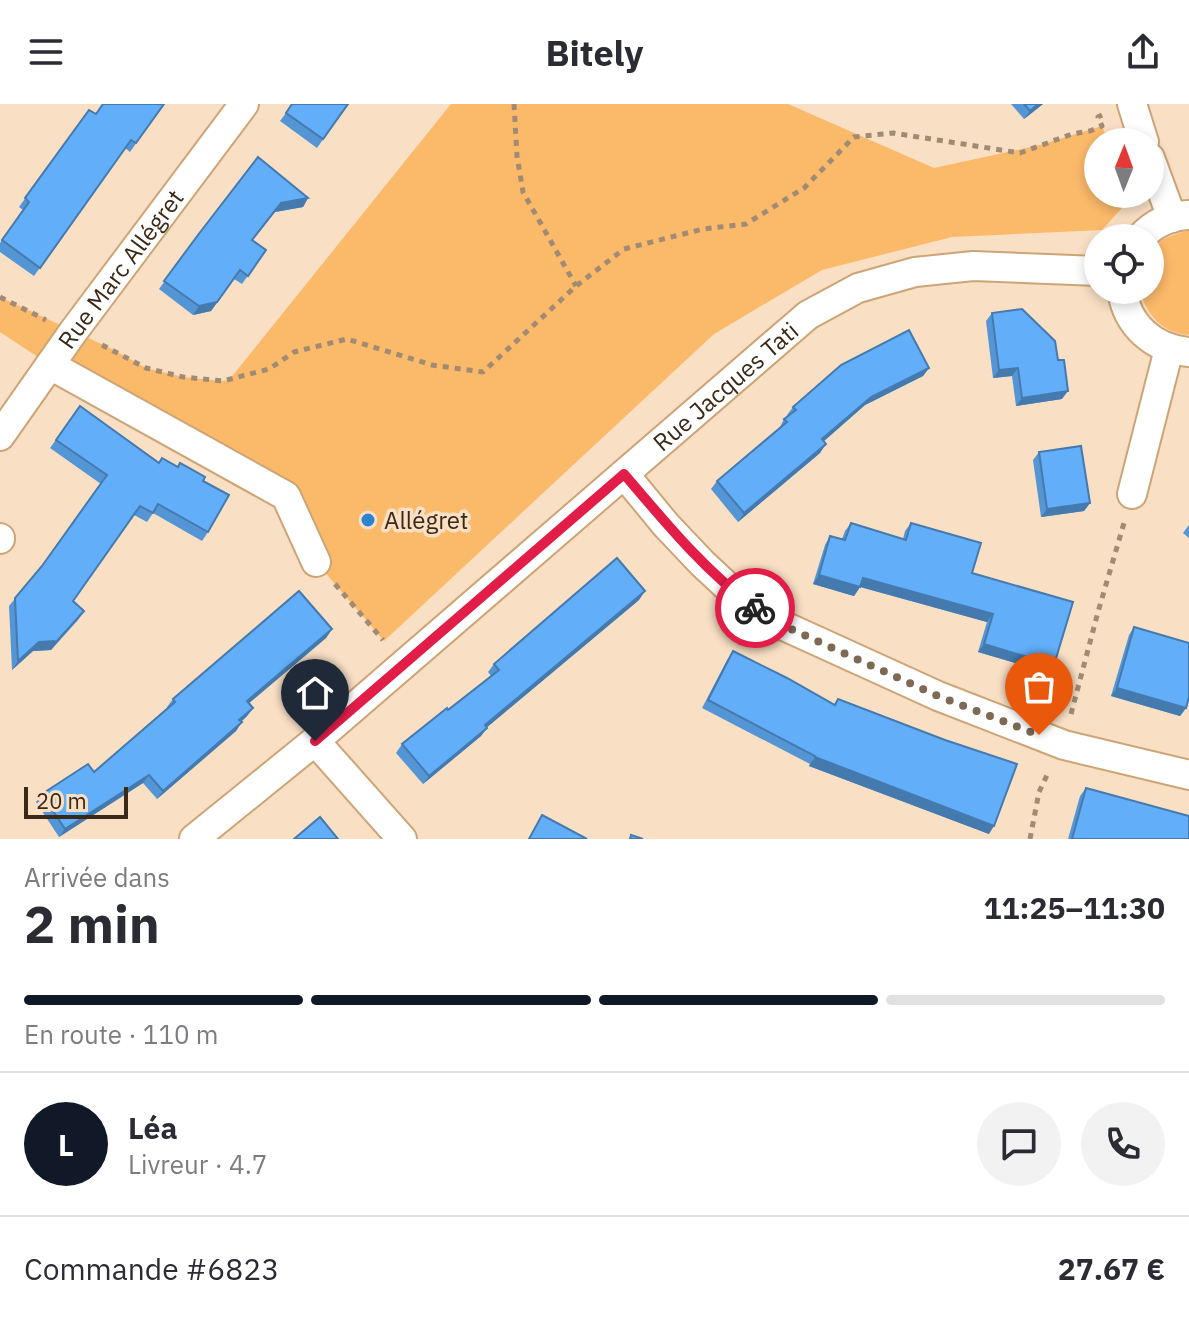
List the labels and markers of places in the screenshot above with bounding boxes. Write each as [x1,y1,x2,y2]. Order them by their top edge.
place label: Allégret [384,504,468,536]
marker: Allégret [359,511,377,529]
pin [1005,653,1073,735]
pin [281,659,349,741]

